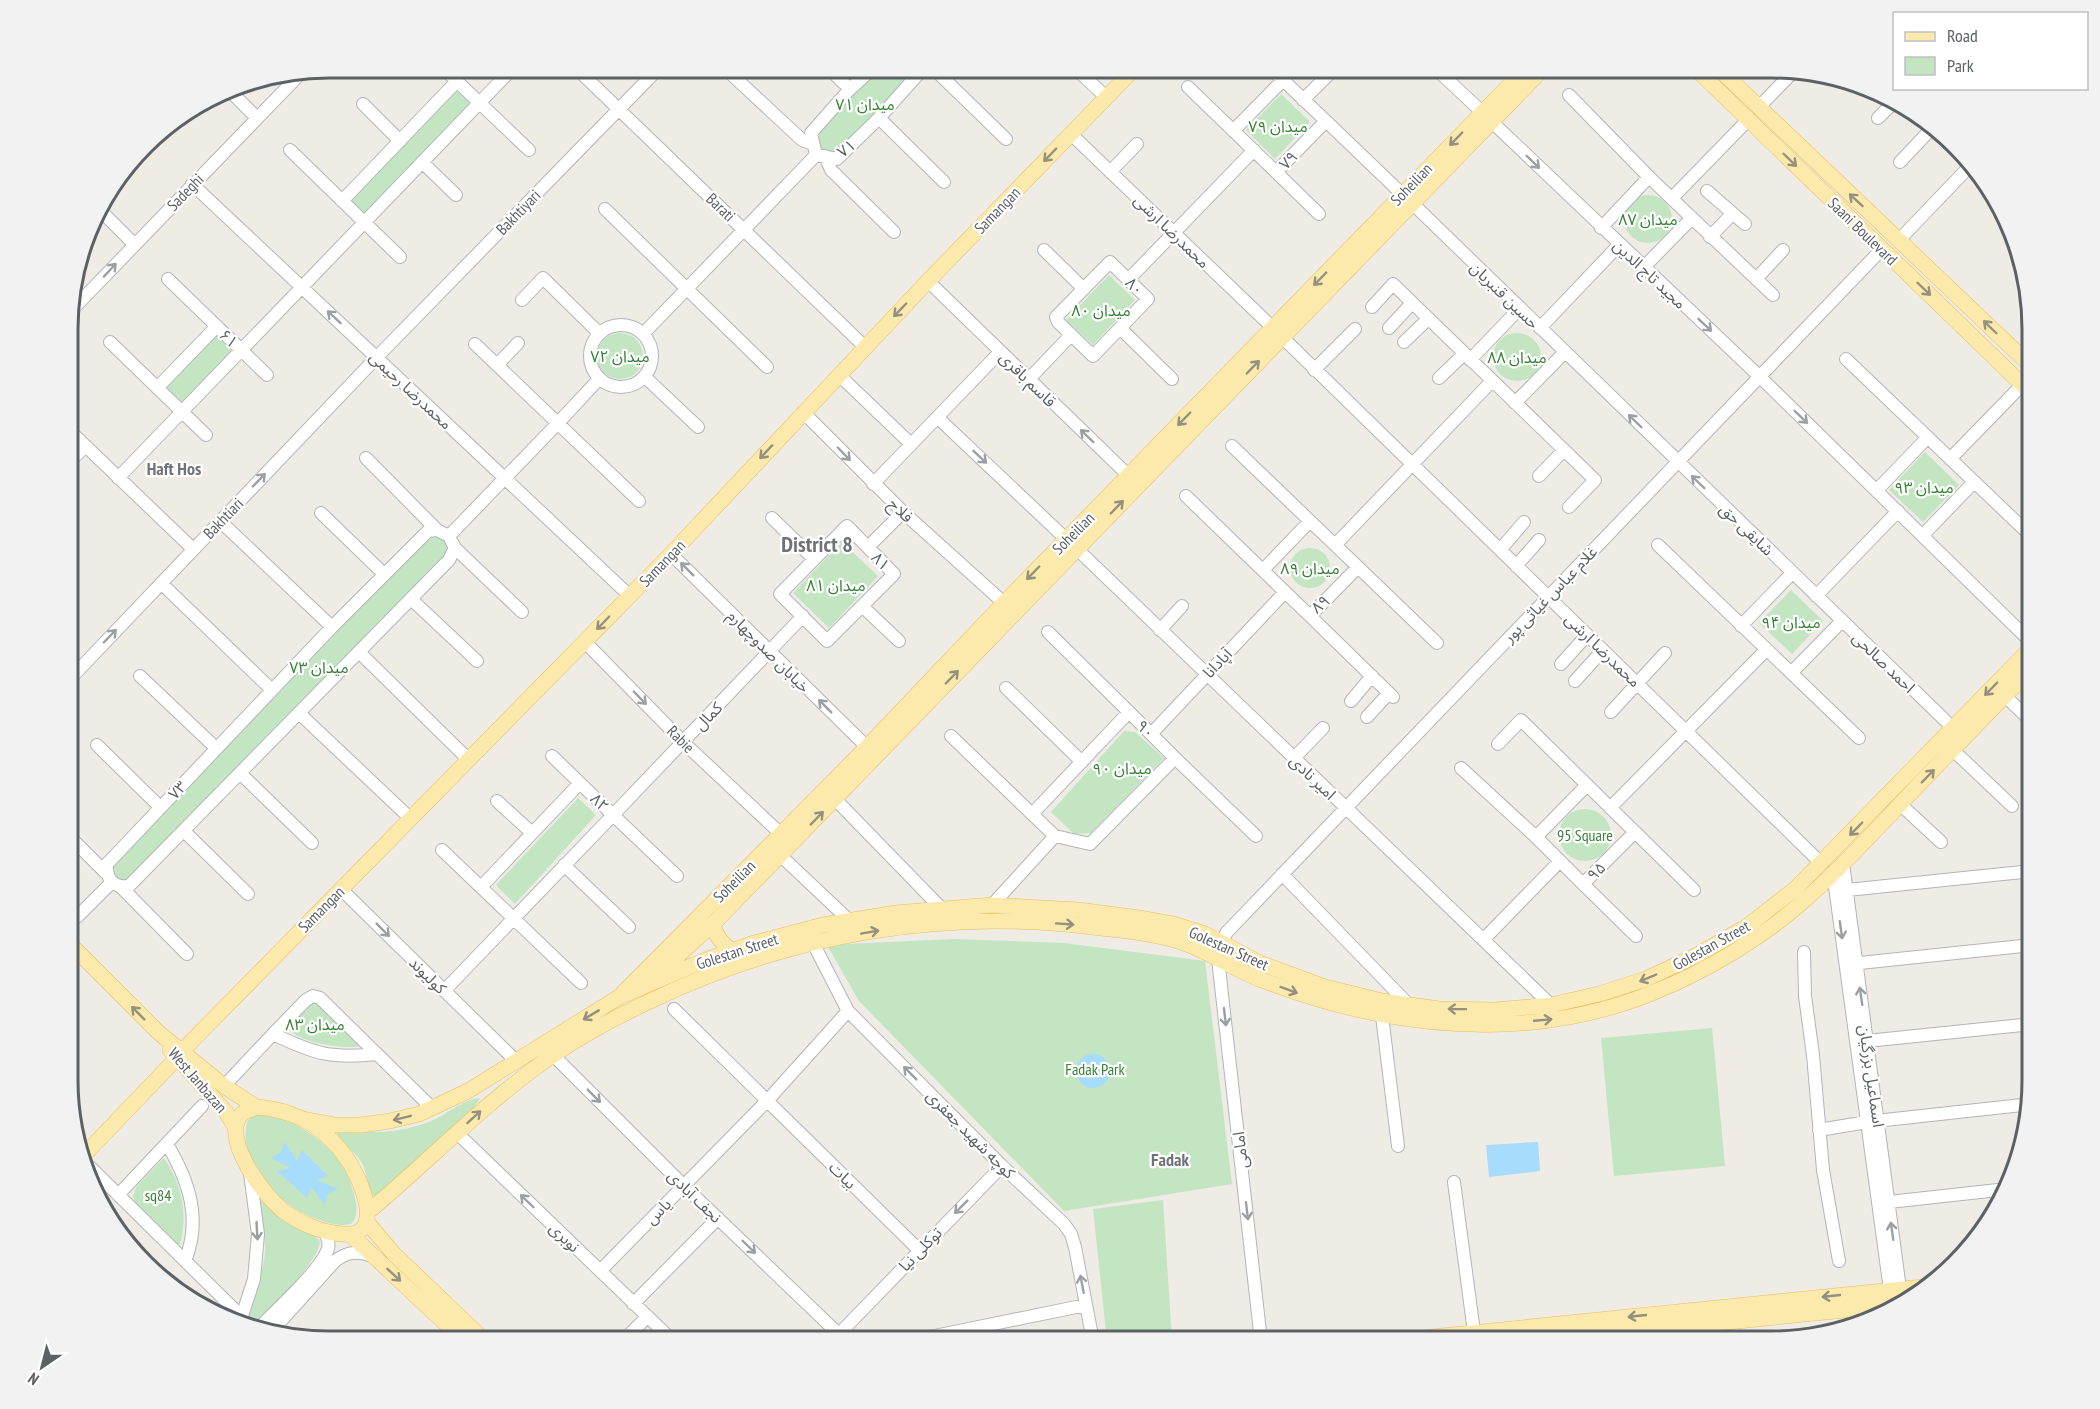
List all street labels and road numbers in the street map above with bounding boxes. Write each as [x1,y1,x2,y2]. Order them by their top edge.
street label: ۷۱ [833,134,859,162]
street label: ۷۹ [1274,146,1302,174]
street label: Soheilian [1386,159,1436,209]
street label: Sadeghi [162,169,208,215]
street label: Samangan [970,182,1024,238]
street label: Bakhtiyari [492,185,544,239]
street label: Barati [702,188,740,226]
street label: محمدرضا ارشی [1130,190,1214,272]
street label: Saani Boulevard [1824,193,1902,269]
street label: مجید تاج الدین [1607,235,1691,315]
street label: حسین قنبریان [1466,257,1544,333]
street label: ۸۰ [1121,272,1149,300]
street label: ۶۱ [216,324,242,352]
street label: محمدرضا رحیمی [365,347,457,433]
street label: قاسم باقری [993,347,1061,413]
street label: Bakhtiari [199,493,247,543]
street label: فلاح [882,493,918,529]
street label: شایقی حق [1715,498,1778,560]
street label: Soheilian [1048,508,1098,558]
street label: Samangan [635,535,689,591]
street label: غلام عباس غیاثی ‌پور [1498,542,1603,649]
street label: ۸۱ [867,547,895,575]
street label: ۸۹ [1307,590,1333,618]
street label: خیابان صدوچهارم [721,606,814,699]
street label: محمدرضا ارشی [1561,609,1645,691]
street label: احمد صالحی [1848,627,1920,697]
street label: آپادانا [1198,643,1238,683]
street label: کمال [690,697,727,735]
street label: ۹۰ [1132,715,1160,743]
street label: Rabie [663,721,699,757]
street label: امیر نادی [1286,750,1340,804]
street label: ۷۳ [163,776,191,804]
street label: ۸۲ [586,788,614,816]
street label: Soheilian [709,856,759,906]
street label: ۹۵ [1582,857,1610,885]
street label: Samangan [294,882,348,936]
street label: Golestan Street [1669,915,1753,974]
street label: Golestan Street [1186,922,1272,975]
street label: Golestan Street [694,928,781,974]
street label: کولیوند [405,952,451,998]
street label: اسماعیل بزرگیان [1855,1023,1889,1129]
street label: West Janbazan [164,1043,232,1117]
street label: کوچه شهید جعفری [922,1085,1020,1184]
street label: امامی [1228,1130,1252,1170]
street label: بیات [825,1157,861,1193]
street label: نجف آبادی [664,1165,726,1227]
street label: یاس [641,1194,675,1228]
street label: نوبری [546,1218,584,1256]
street label: توکلی نیا [894,1222,946,1275]

